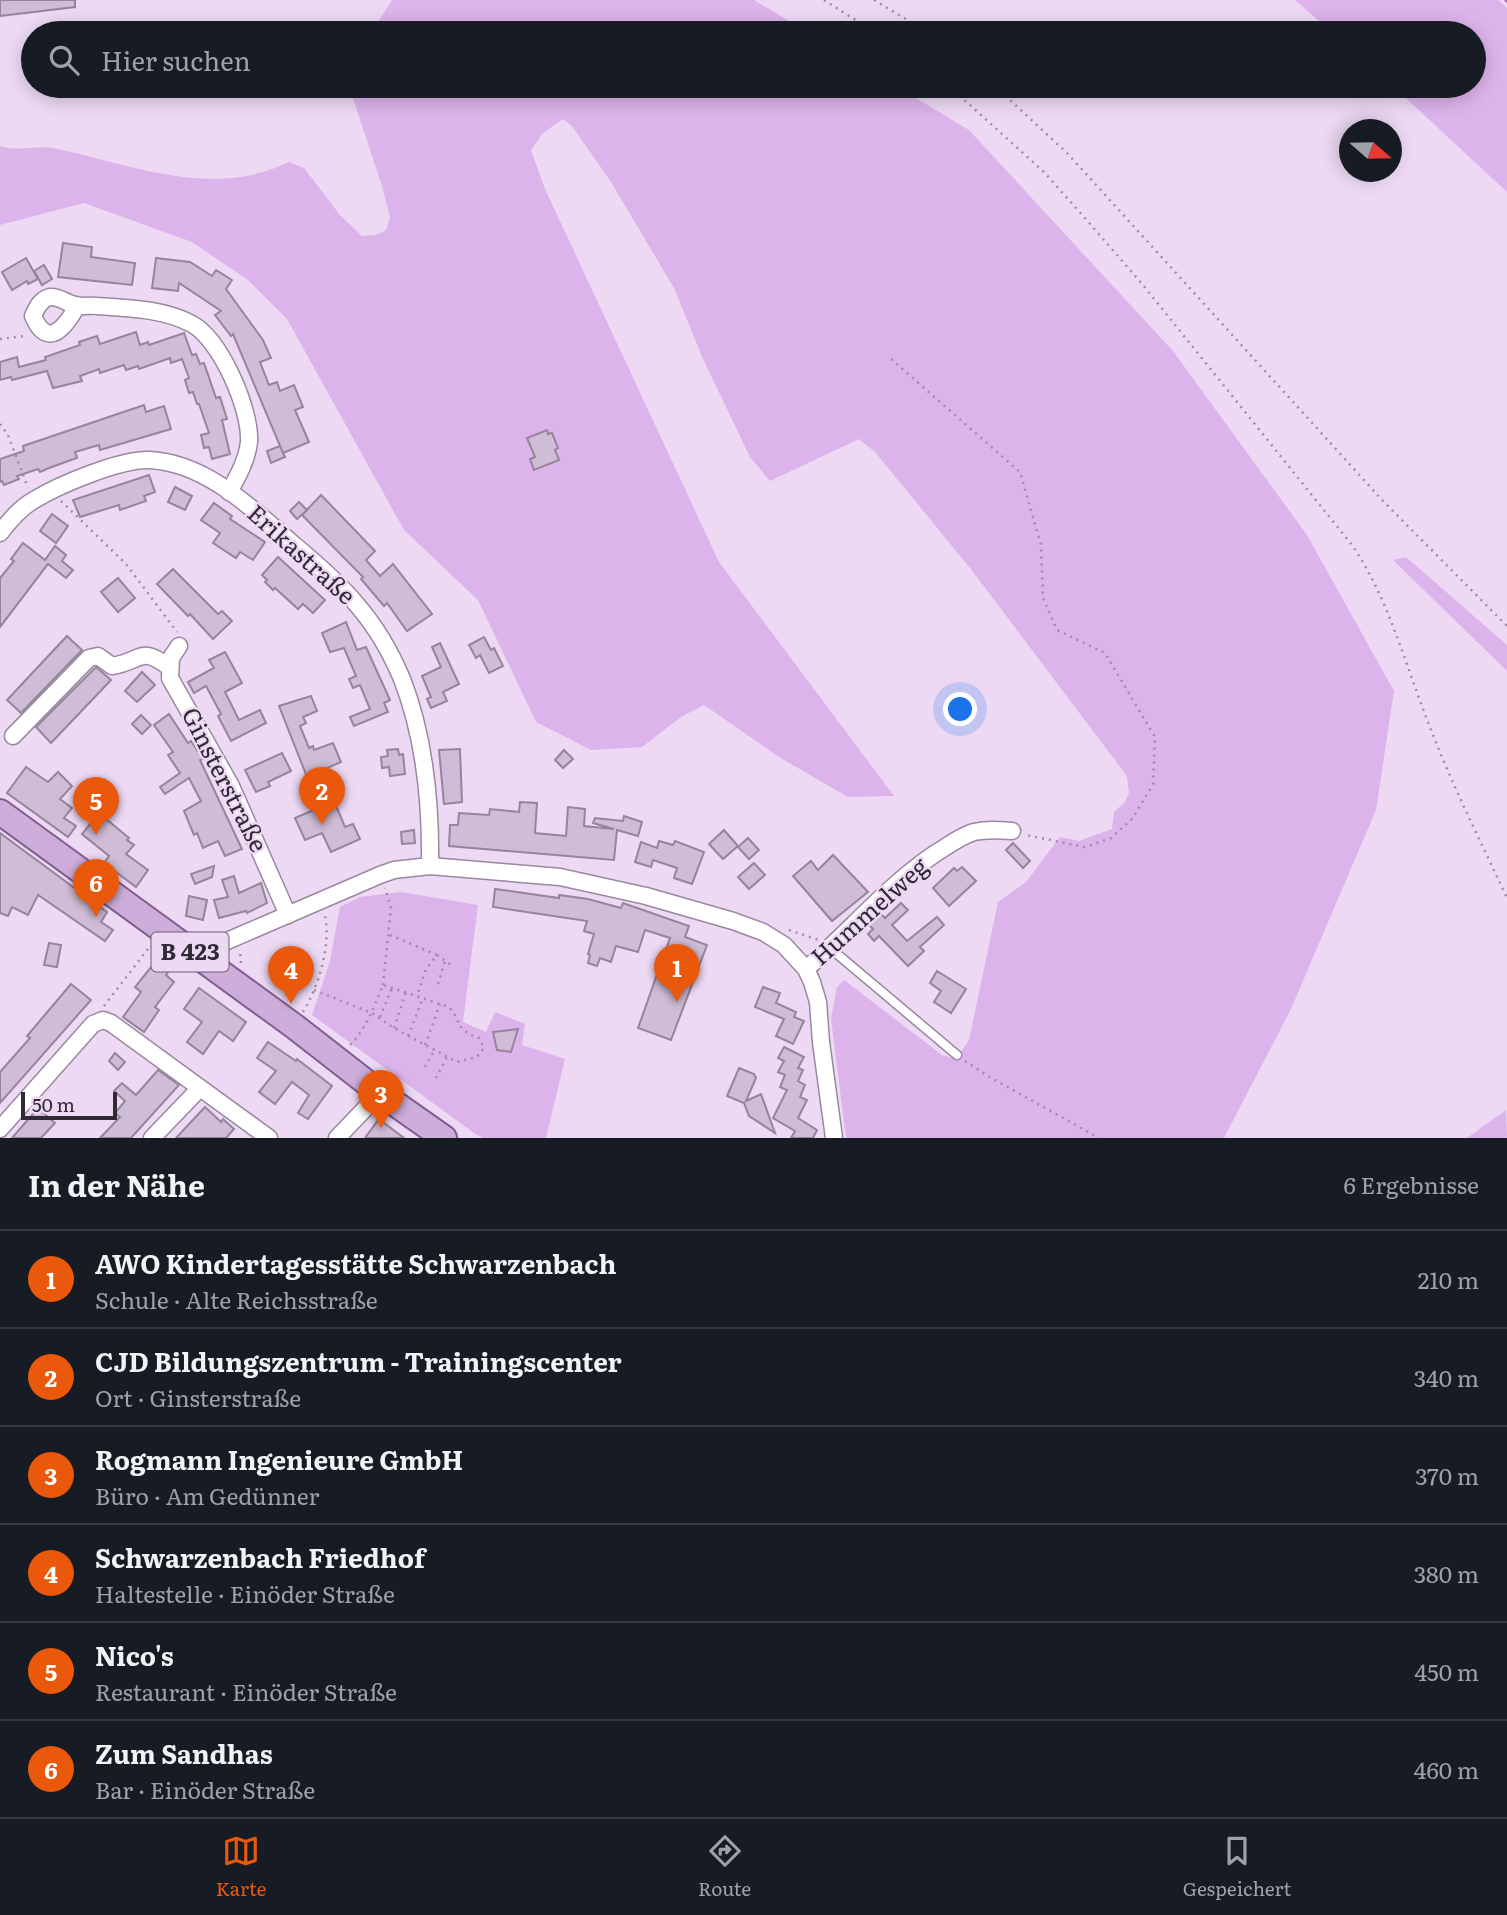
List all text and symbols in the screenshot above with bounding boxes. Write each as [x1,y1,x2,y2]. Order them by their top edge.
search box [21,21,1486,98]
text: Hier suchen [101,40,251,79]
icon: search [45,41,83,79]
north arrow [1339,119,1402,182]
street label: Erikastraße [241,495,364,611]
your location [943,692,977,726]
street label: Ginsterstraße [175,700,278,857]
pin: 2 [299,767,345,825]
pin: 5 [73,777,119,835]
street label: Hummelweg [802,848,935,972]
pin: 6 [73,859,119,917]
road number: B 423 [152,932,228,972]
pin: 1 [654,944,700,1002]
pin: 4 [268,946,314,1004]
pin: 3 [358,1070,404,1128]
scale bar [21,1089,117,1121]
text: 50 m [32,1090,75,1118]
text: In der Nähe [28,1162,205,1206]
text: 6 Ergebnisse [1344,1167,1479,1201]
text: AWO Kindertagesstätte Schwarzenbach [95,1243,616,1282]
text: 1 [46,1262,56,1296]
text: 210 m [1418,1262,1479,1296]
text: Schule · Alte Reichsstraße [95,1282,378,1316]
text: CJD Bildungszentrum - Trainingscenter [95,1341,622,1380]
text: 2 [45,1360,57,1394]
text: 340 m [1414,1360,1479,1394]
text: Ort · Ginsterstraße [95,1380,301,1414]
text: Rogmann Ingenieure GmbH [95,1439,463,1478]
text: 3 [45,1458,57,1492]
text: 370 m [1415,1458,1479,1492]
text: Büro · Am Gedünner [95,1478,319,1512]
text: Schwarzenbach Friedhof [95,1537,425,1576]
text: 4 [44,1556,58,1590]
text: 380 m [1414,1556,1479,1590]
text: Haltestelle · Einöder Straße [95,1576,395,1610]
text: Nico's [95,1635,174,1674]
text: 5 [45,1654,57,1688]
text: 450 m [1414,1654,1479,1688]
text: Restaurant · Einöder Straße [95,1674,397,1708]
text: Zum Sandhas [95,1733,273,1772]
text: 6 [44,1752,58,1786]
text: 460 m [1414,1752,1479,1786]
text: Bar · Einöder Straße [95,1772,315,1806]
tab: Karte [216,1832,266,1902]
tab: Route [698,1832,751,1902]
tab: Gespeichert [1183,1832,1291,1902]

